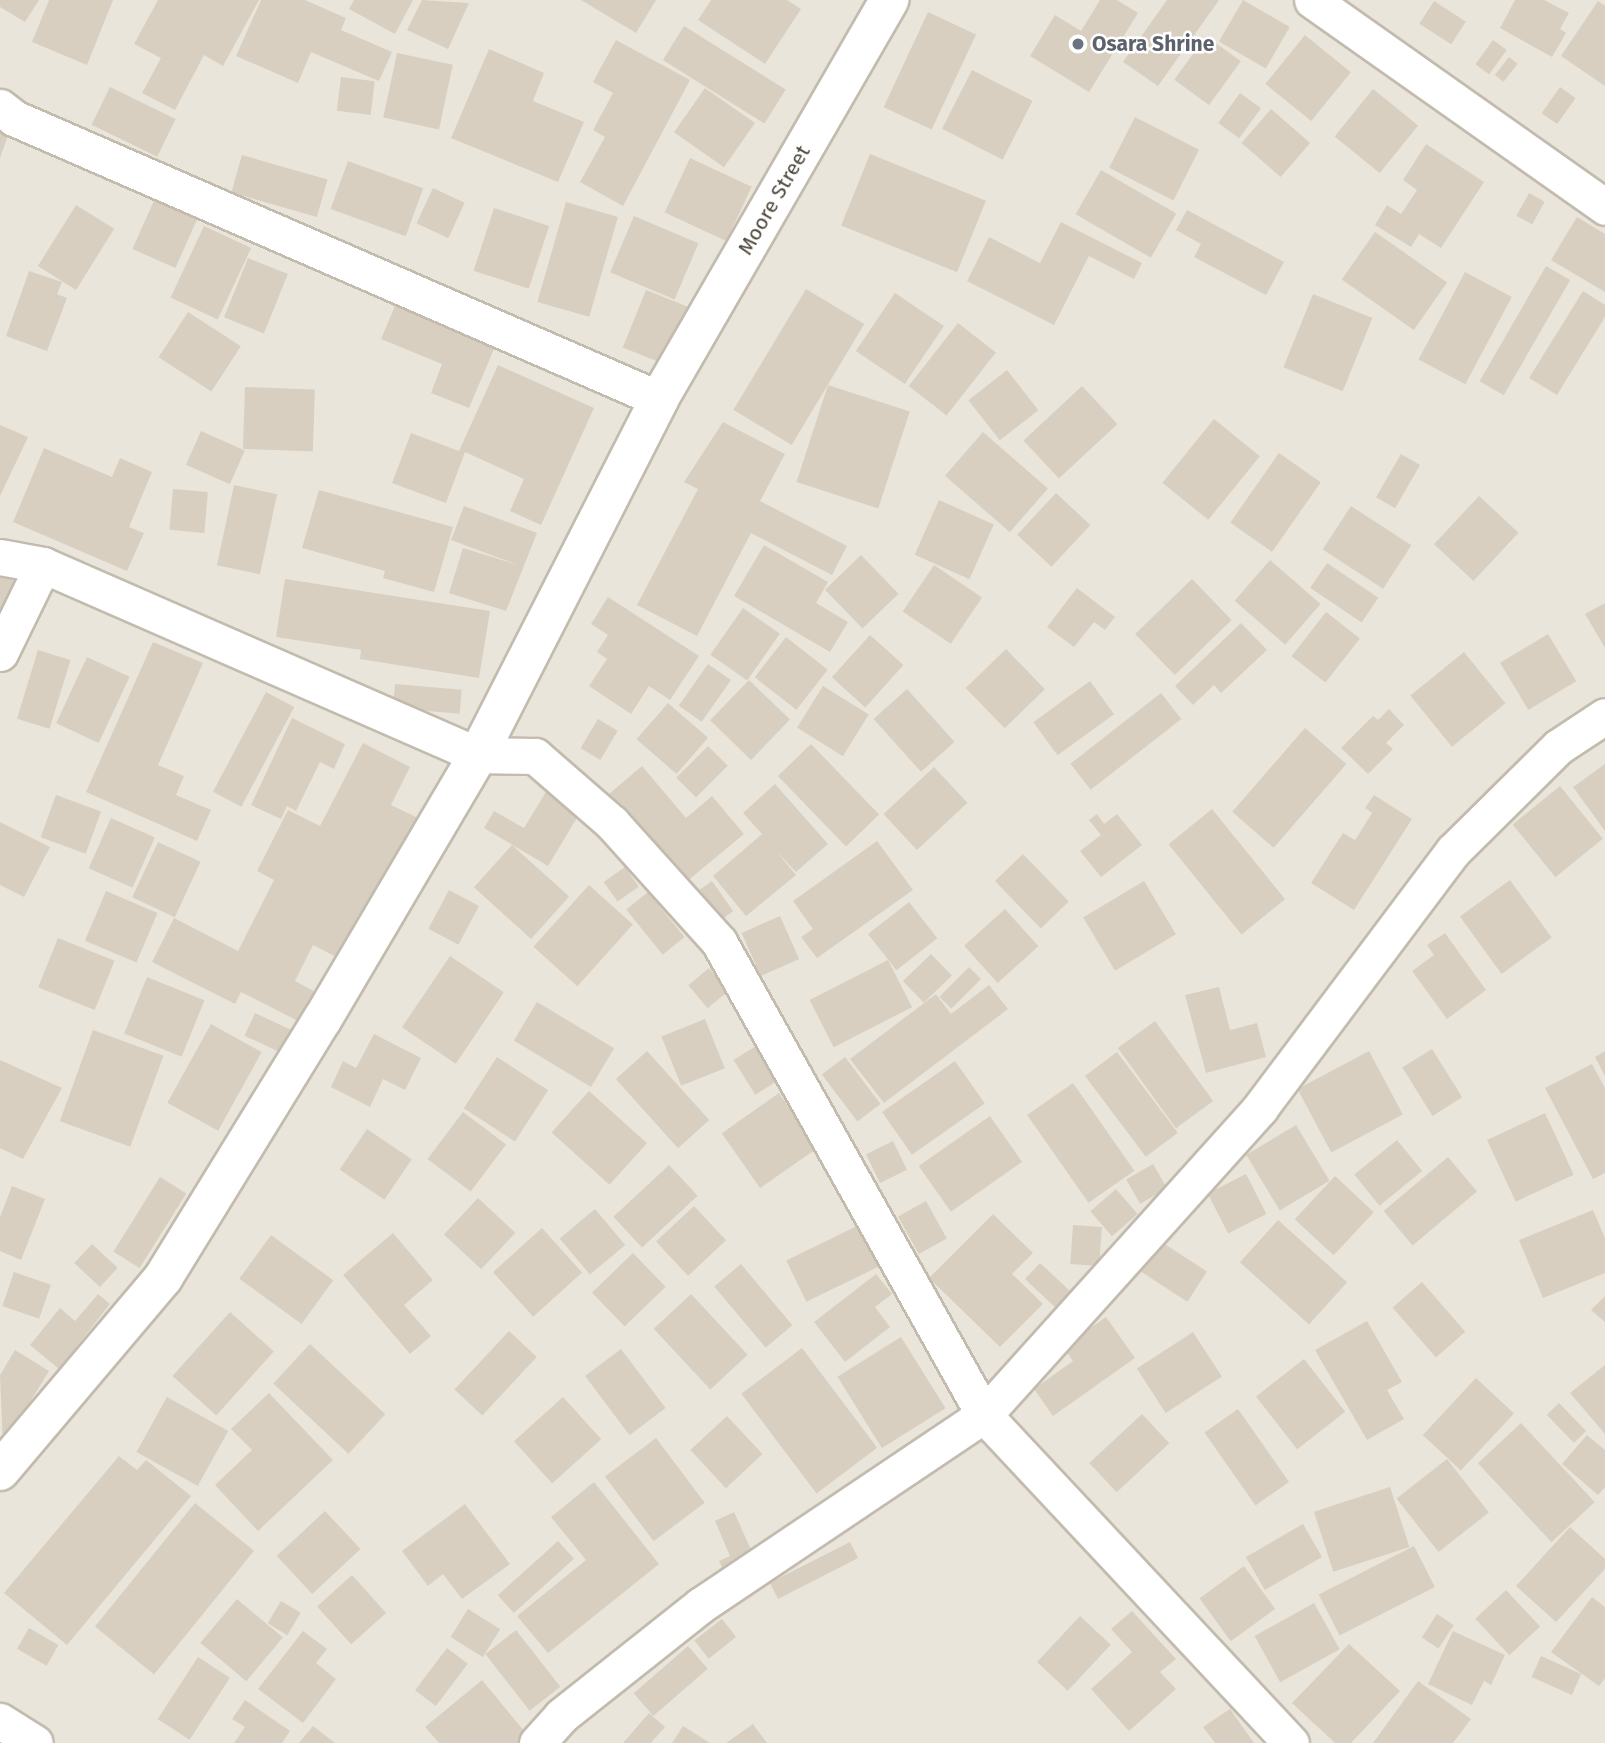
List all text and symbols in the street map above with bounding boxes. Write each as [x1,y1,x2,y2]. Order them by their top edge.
place label: Osara Shrine [1092,31,1214,57]
marker: Osara Shrine [1070,36,1086,52]
street label: Moore Street [733,141,815,259]

